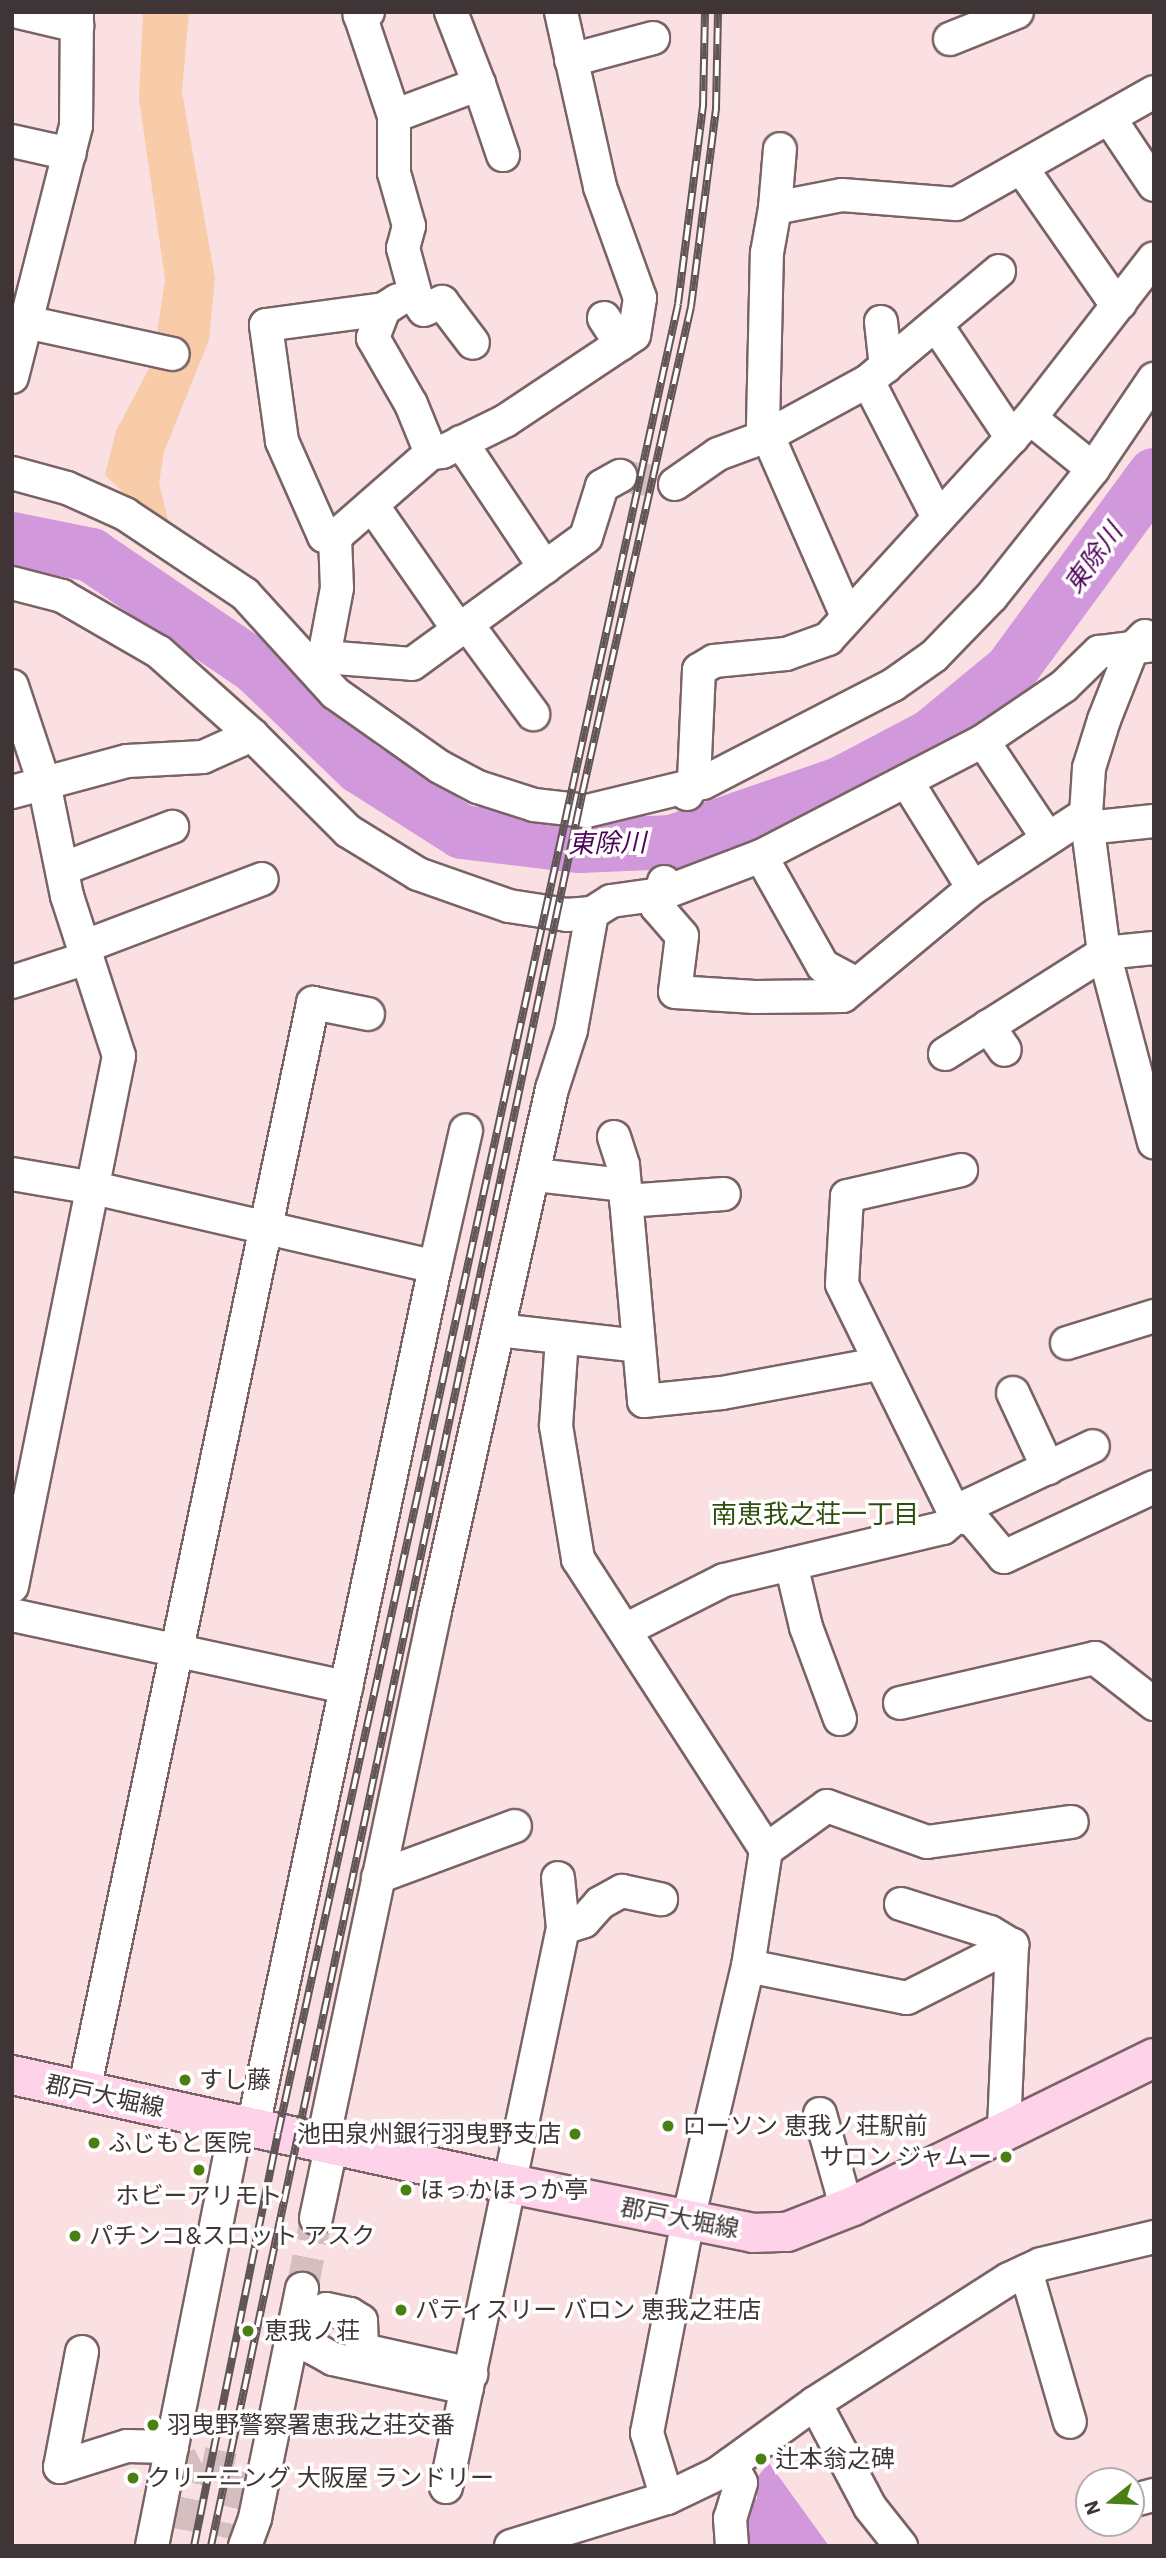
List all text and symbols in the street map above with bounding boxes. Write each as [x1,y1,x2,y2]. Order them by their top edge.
water label: 東除川 [1057,517,1129,599]
water label: 東除川 [568,827,646,859]
district label: 南恵我之荘一丁目 [711,1498,919,1530]
place label: すし藤 [199,2066,271,2094]
street label: 郡戸大堀線 [43,2069,167,2123]
marker: すし藤 [177,2072,193,2088]
place label: ローソン 恵我ノ荘駅前 [682,2112,928,2140]
marker: ローソン 恵我ノ荘駅前 [660,2118,676,2134]
place label: 池田泉州銀行羽曳野支店 [297,2120,561,2148]
marker: 池田泉州銀行羽曳野支店 [567,2126,583,2142]
place label: ふじもと医院 [108,2129,252,2157]
marker: ふじもと医院 [86,2135,102,2151]
place label: サロン ジャムー [818,2143,992,2171]
marker: サロン ジャムー [998,2149,1014,2165]
marker: ホビーアリモト [191,2162,207,2178]
place label: ほっかほっか亭 [420,2176,588,2204]
place label: ホビーアリモト [115,2182,283,2210]
marker: ほっかほっか亭 [398,2182,414,2198]
street label: 郡戸大堀線 [618,2192,742,2244]
place label: パチンコ&スロット アスク [89,2222,375,2250]
marker: パチンコ&スロット アスク [67,2228,83,2244]
place label: パティスリー バロン 恵我之荘店 [415,2296,762,2324]
marker: パティスリー バロン 恵我之荘店 [393,2302,409,2318]
place label: 恵我ノ荘 [264,2317,360,2345]
marker: 恵我ノ荘 [238,2321,258,2341]
place label: 羽曳野警察署恵我之荘交番 [167,2411,455,2439]
marker: 羽曳野警察署恵我之荘交番 [145,2417,161,2433]
place label: 辻本翁之碑 [775,2445,895,2473]
marker: 辻本翁之碑 [753,2451,769,2467]
place label: クリーニング 大阪屋 ランドリー [147,2464,494,2492]
north arrow [1075,2467,1145,2537]
marker: クリーニング 大阪屋 ランドリー [125,2470,141,2486]
text: N [1078,2498,1105,2518]

